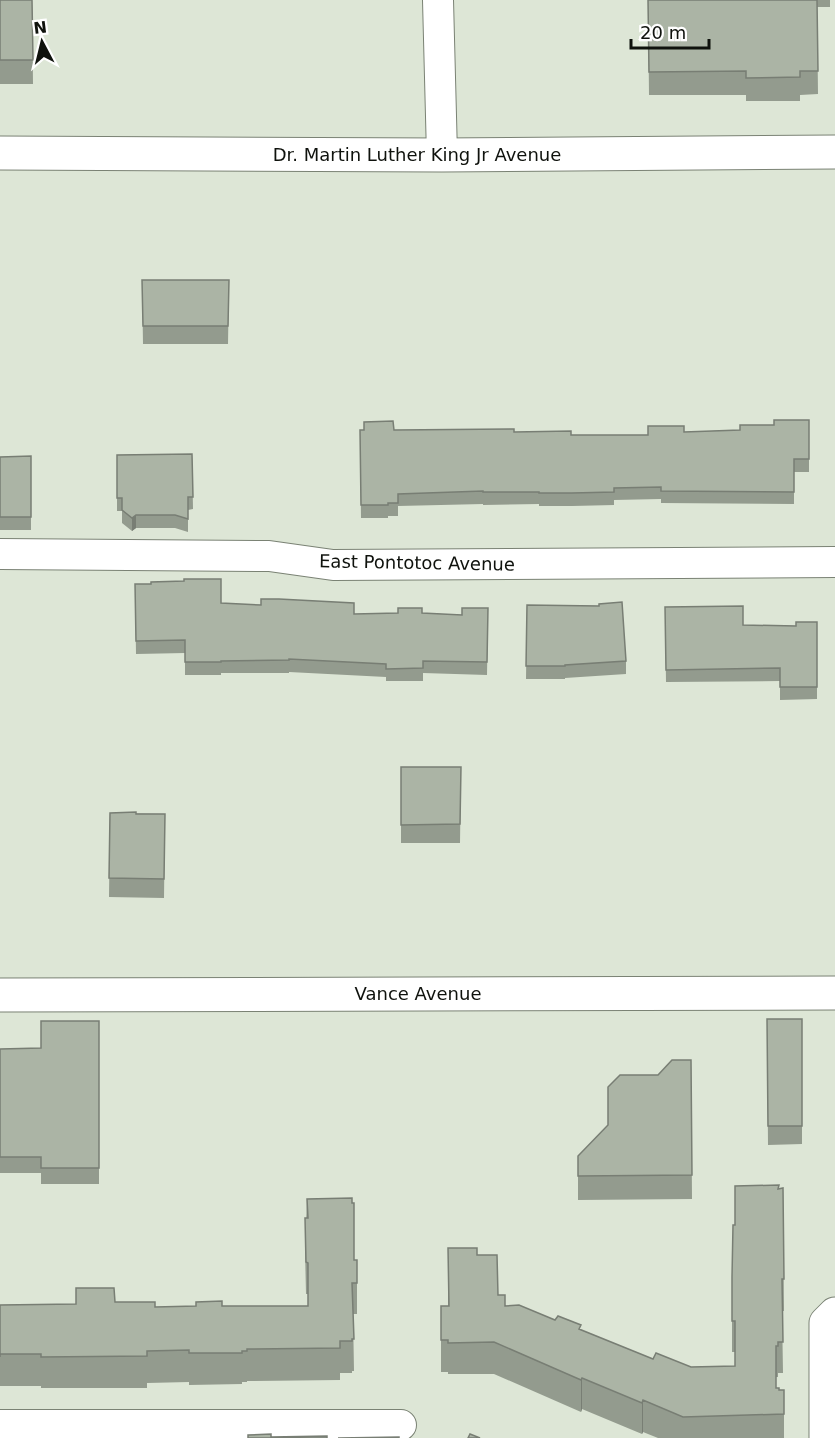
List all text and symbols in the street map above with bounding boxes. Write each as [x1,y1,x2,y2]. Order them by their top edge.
north arrow [12,12,72,72]
scale bar [631,12,709,50]
text: N [32,17,48,38]
text: 20 m [640,22,686,43]
street label: Dr. Martin Luther King Jr Avenue [273,144,561,165]
street label: East Pontotoc Avenue [319,550,515,575]
street label: Vance Avenue [355,983,481,1004]

